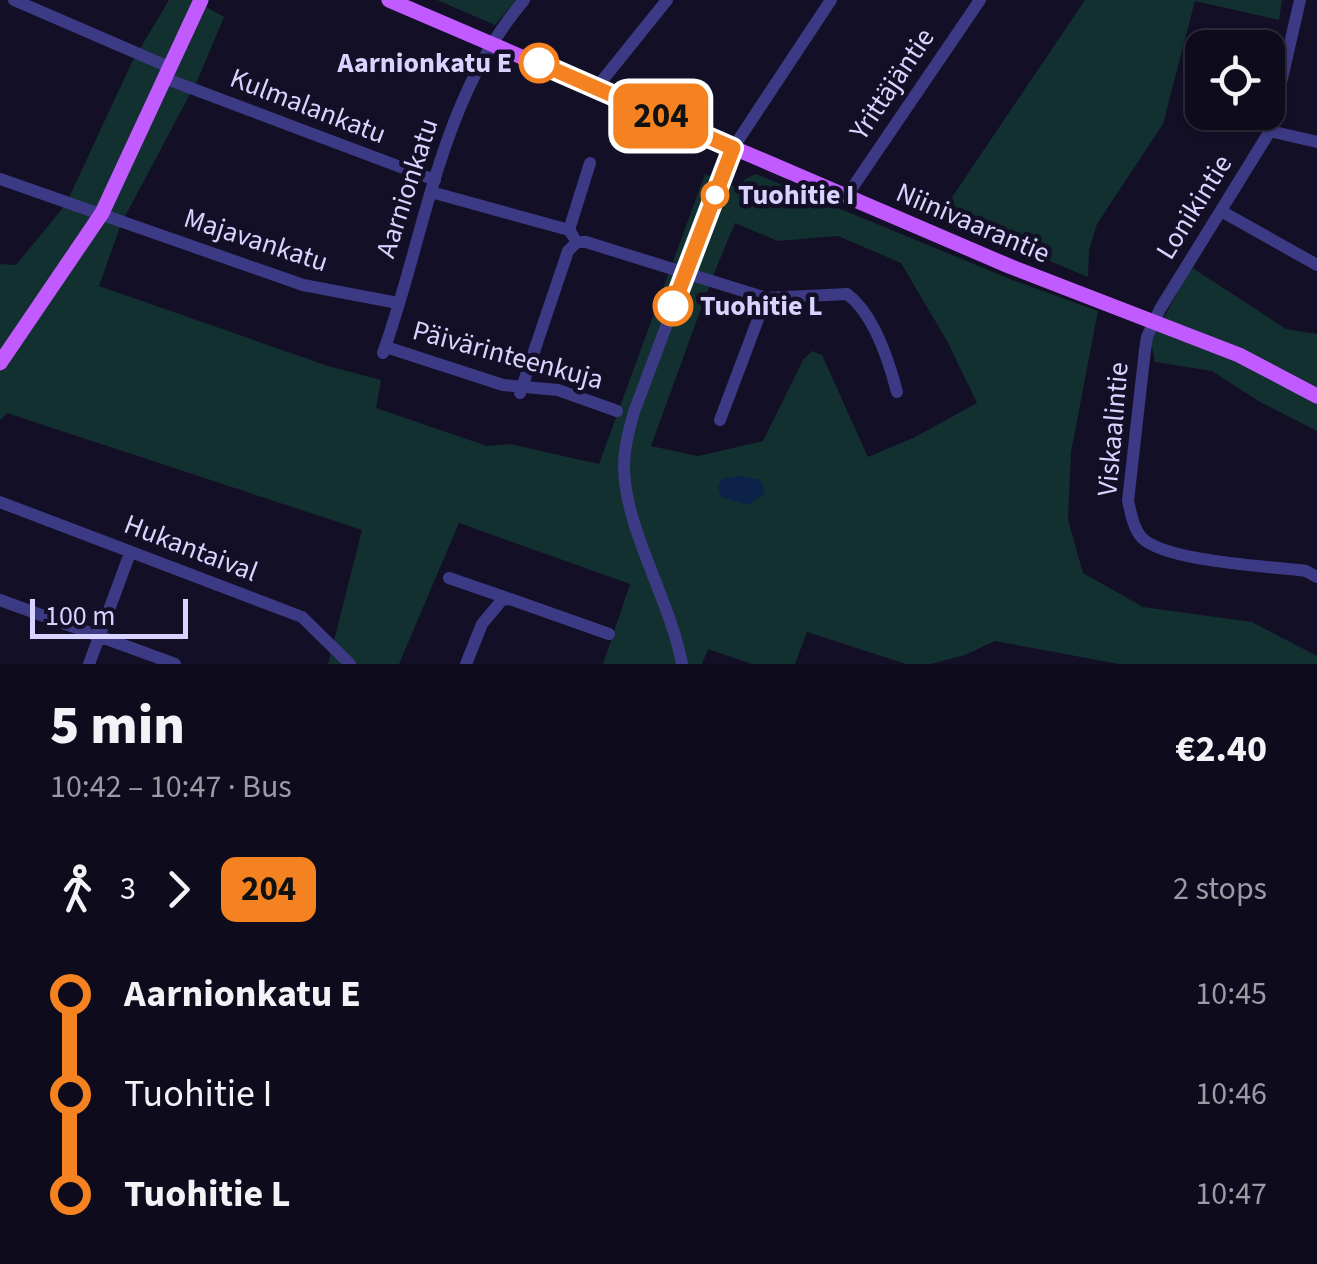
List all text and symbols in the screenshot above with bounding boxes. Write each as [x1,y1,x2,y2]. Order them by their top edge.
street label: Yrittäjäntie [839,20,944,149]
map controls [1185,30,1285,130]
button: locate [1185,30,1285,130]
place label: Aarnionkatu E [336,43,512,83]
marker: Aarnionkatu E [520,44,558,82]
street label: Kulmalankatu [224,58,392,154]
line badge: 204 [604,84,718,148]
text: 204 [633,91,689,141]
street label: Aarnionkatu [366,113,448,263]
street label: Lonikintie [1146,147,1242,267]
street label: Niinivaarantie [890,173,1056,273]
place label: Tuohitie I [738,175,855,215]
marker: Tuohitie I [702,182,728,208]
street label: Majavankatu [179,198,333,282]
place label: Tuohitie L [700,286,823,326]
marker: Tuohitie L [654,287,692,325]
street label: Päivärinteenkuja [408,310,608,400]
street label: Viskaalintie [1087,360,1139,498]
street label: Hukantaival [118,504,264,592]
scale bar [30,594,188,638]
text: 100 m [45,596,116,636]
text: 5 min [50,687,185,765]
text: €2.40 [1175,722,1267,776]
text: 10:42 – 10:47 · Bus [50,764,292,810]
icon: walk [50,862,105,917]
icon: forward [151,862,206,917]
text: 204 [241,864,296,914]
text: 3 [120,866,136,912]
text: 2 stops [1173,866,1267,912]
text: Aarnionkatu E [124,967,361,1021]
text: 10:45 [1195,971,1267,1017]
text: Tuohitie I [124,1067,273,1121]
text: 10:46 [1195,1071,1267,1117]
text: Tuohitie L [124,1167,290,1221]
text: 10:47 [1195,1171,1267,1217]

